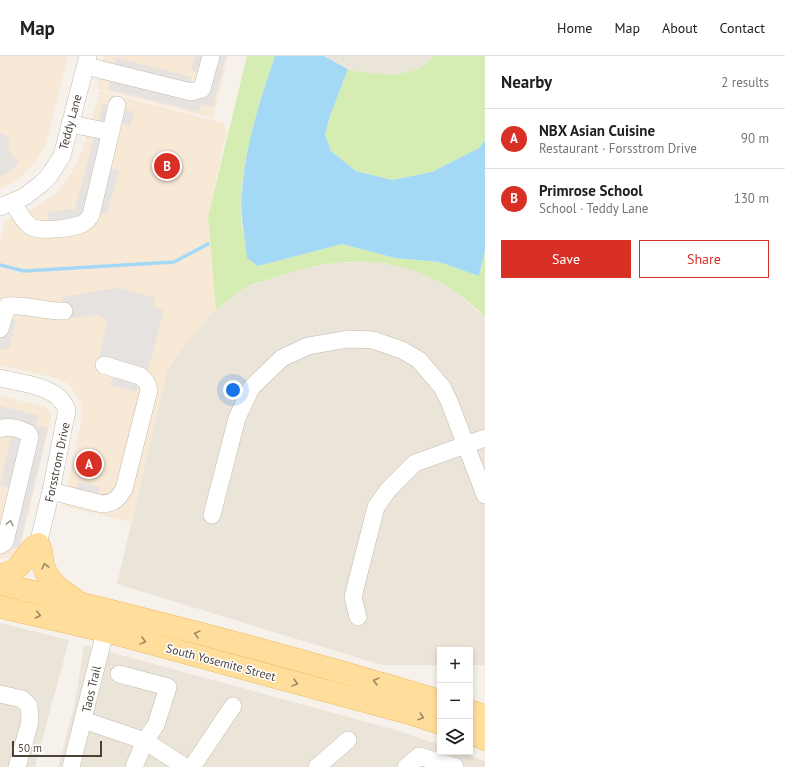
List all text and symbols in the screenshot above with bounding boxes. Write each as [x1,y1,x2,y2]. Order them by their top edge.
text: Map [20,16,55,40]
text: Home [557,19,592,37]
text: Map [614,19,640,37]
text: About [662,19,698,37]
text: Contact [720,19,765,37]
text: Nearby [501,71,552,93]
text: 2 results [721,74,769,91]
street label: Teddy Lane [55,92,85,152]
text: NBX Asian Cuisine [539,121,655,140]
text: A [510,130,518,147]
text: 90 m [741,130,769,147]
text: Restaurant · Forsstrom Drive [539,140,697,157]
pin: B [154,151,180,181]
text: Primrose School [539,181,643,200]
text: B [510,190,518,207]
text: 130 m [734,190,769,207]
text: School · Teddy Lane [539,200,648,217]
button: Save [501,240,631,278]
button: Share [639,240,769,278]
your location [223,380,243,400]
street label: Forsstrom Drive [41,421,73,503]
pin: A [76,449,102,479]
one-way arrow [5,520,13,527]
one-way arrow [41,563,49,570]
one-way arrow [35,611,41,619]
one-way arrow [194,630,200,638]
one-way arrow [140,637,146,645]
street label: South Yosemite Street [165,640,277,684]
map controls [437,647,473,755]
button: + [437,647,473,683]
street label: Taos Trail [78,664,104,714]
one-way arrow [292,678,299,686]
one-way arrow [373,678,379,686]
button: − [437,683,473,719]
one-way arrow [417,712,424,721]
button: layers [437,719,473,755]
scale bar [12,739,102,758]
text: 50 m [18,741,42,755]

